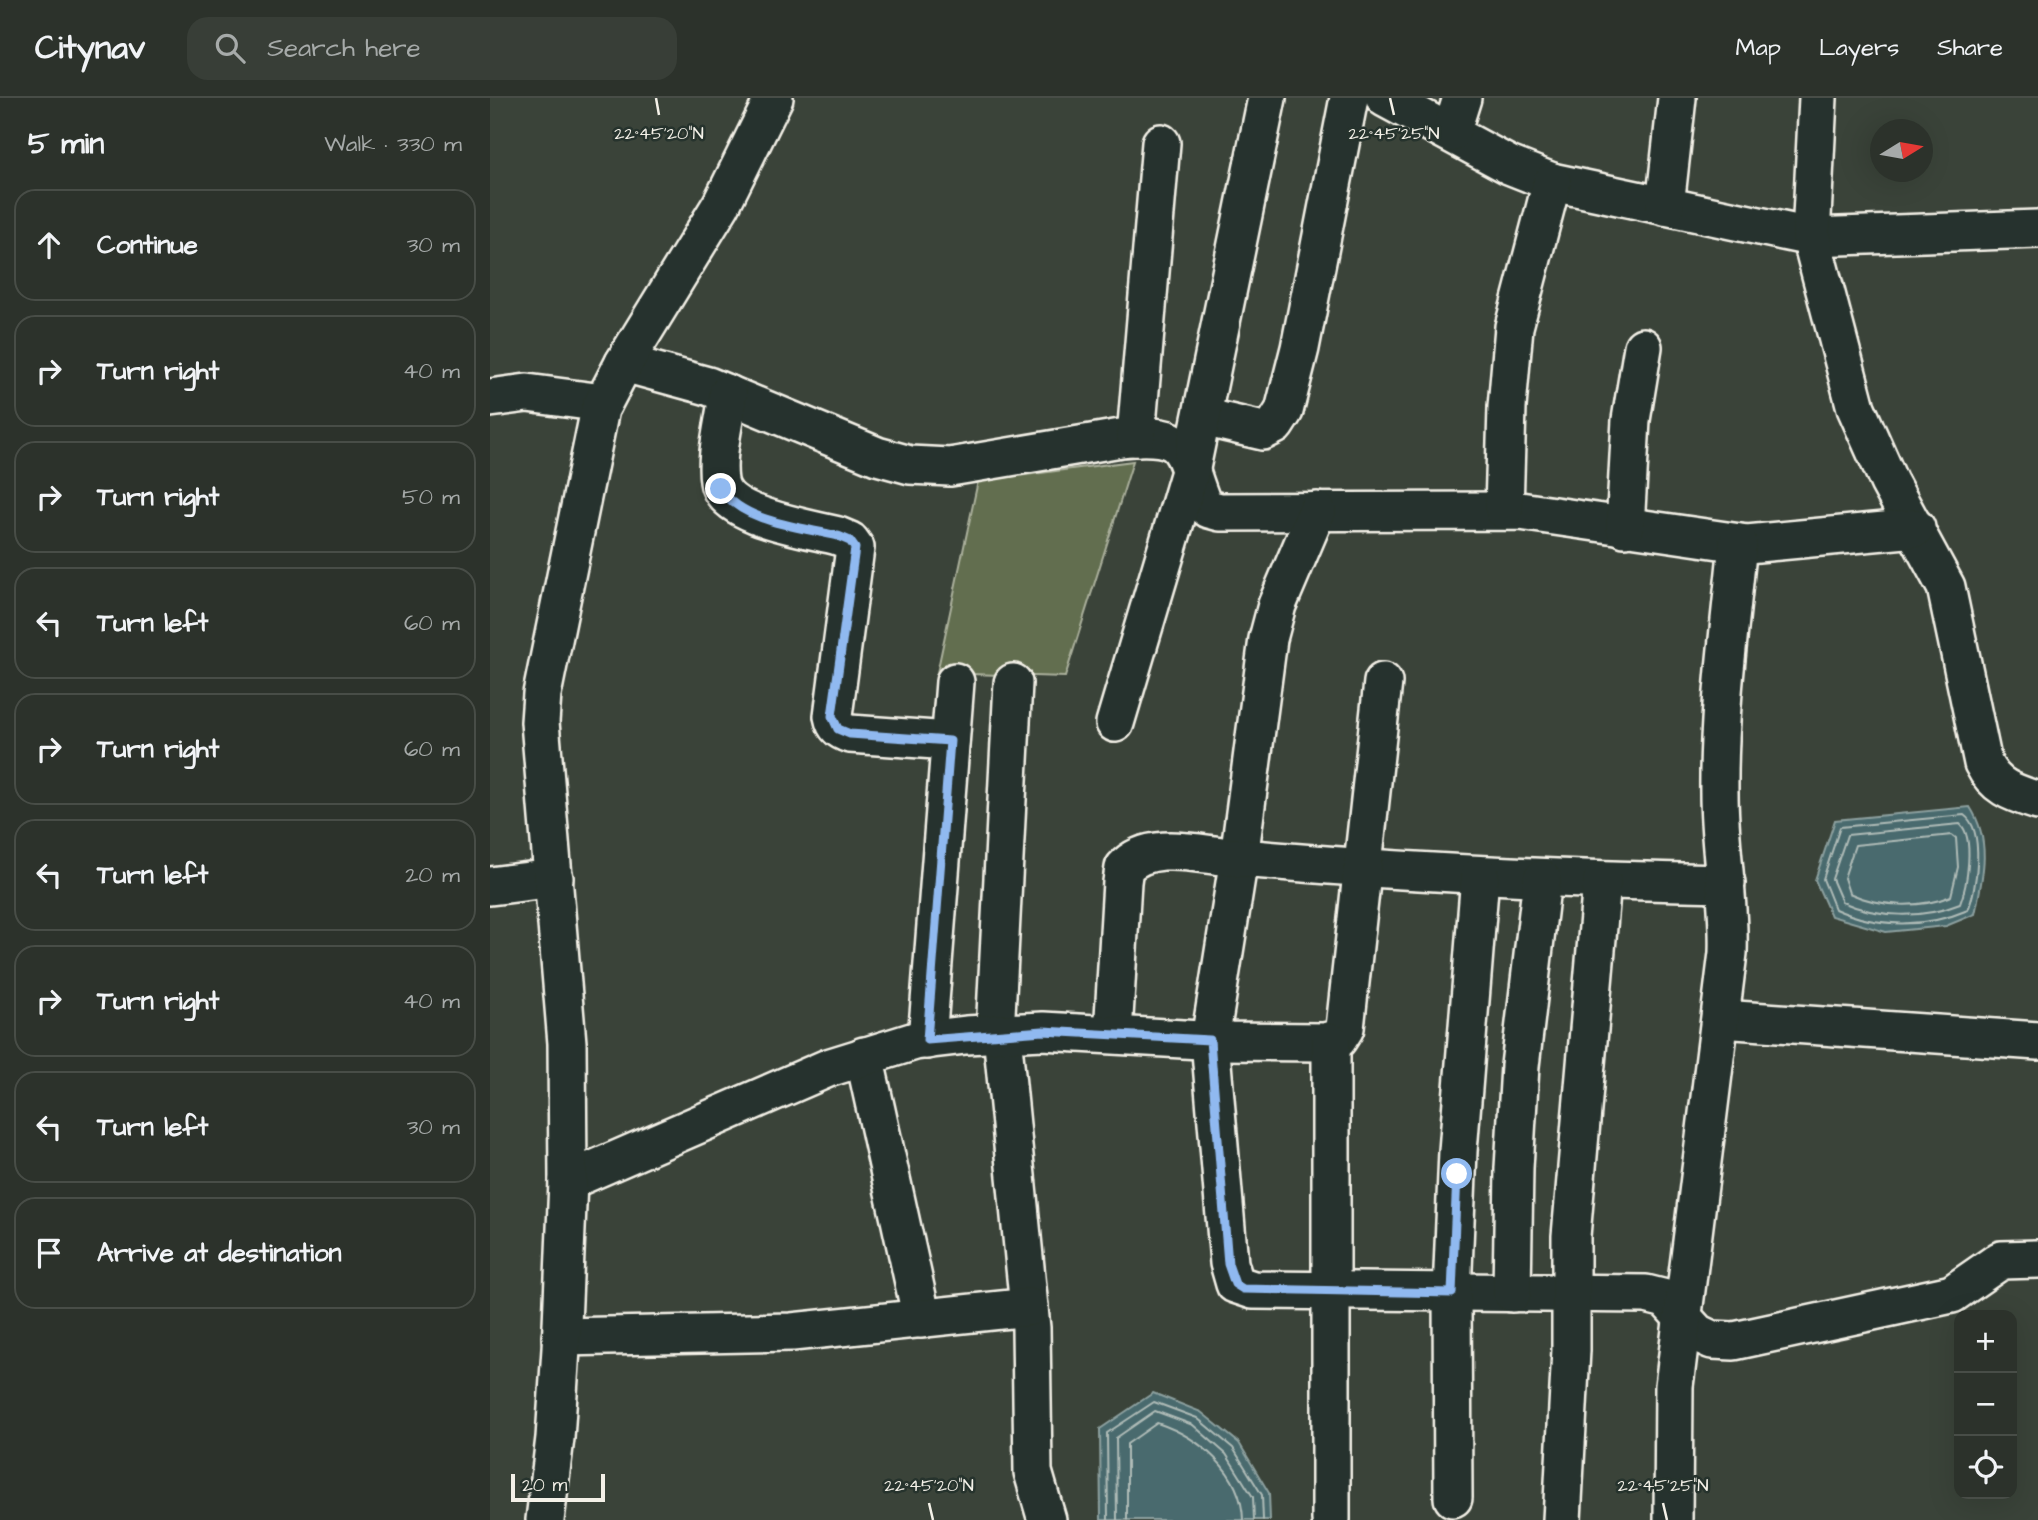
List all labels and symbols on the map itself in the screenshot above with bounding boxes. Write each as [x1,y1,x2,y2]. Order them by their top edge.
north arrow [1870,119,1933,182]
text: 22°45'20"N [614,121,704,146]
text: 22°45'25"N [1348,121,1440,146]
route end [705,473,736,504]
route start [1441,1158,1472,1189]
scale bar [511,1471,606,1503]
text: 22°45'20"N [884,1473,974,1498]
text: 22°45'25"N [1617,1473,1709,1498]

